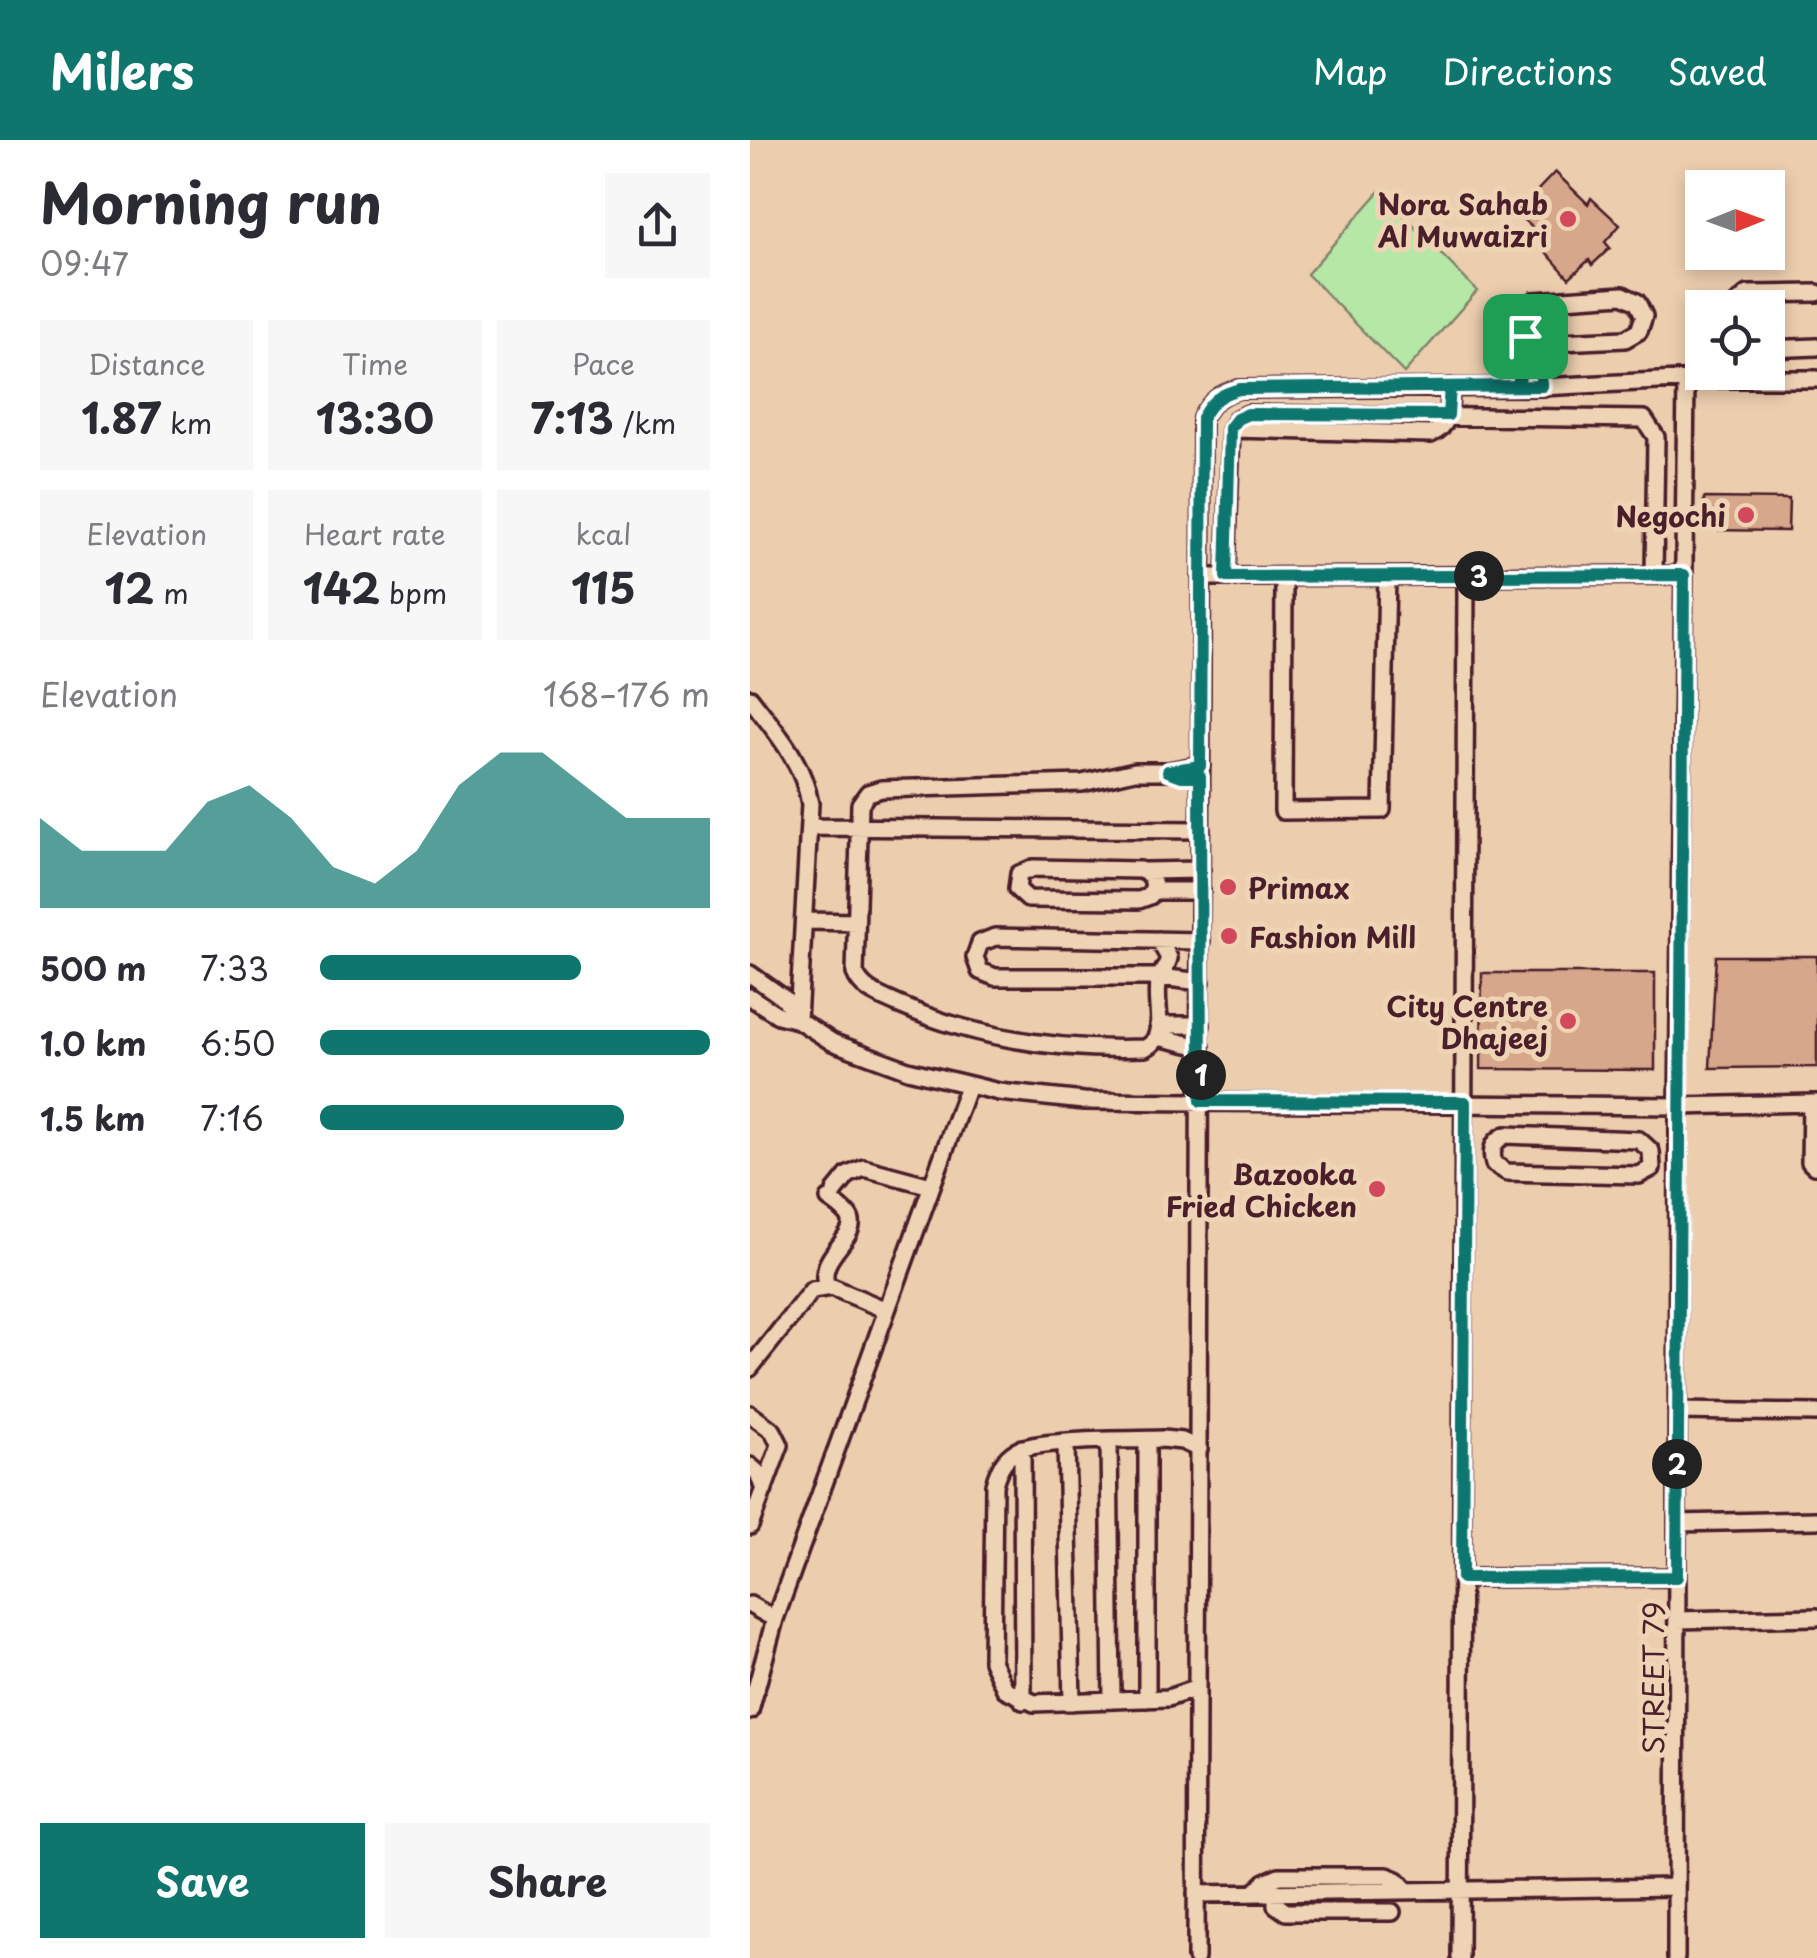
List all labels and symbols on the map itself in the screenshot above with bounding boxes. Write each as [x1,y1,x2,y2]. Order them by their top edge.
north arrow [1685,170,1785,270]
place label: Nora Sahab Al Muwaizri [1377,182,1548,257]
marker: Nora Sahab Al Muwaizri [1557,208,1579,230]
pin [1483,294,1568,379]
place label: Negochi [1615,494,1726,537]
marker: Negochi [1735,504,1757,526]
pin: 3 [1454,551,1504,601]
place label: Primax [1248,866,1350,909]
marker: Primax [1217,876,1239,898]
place label: Fashion Mill [1249,915,1416,958]
marker: Fashion Mill [1218,925,1240,947]
place label: City Centre Dhajeej [1386,984,1548,1059]
marker: City Centre Dhajeej [1557,1010,1579,1032]
pin: 1 [1176,1050,1226,1100]
place label: Bazooka Fried Chicken [1166,1152,1357,1227]
marker: Bazooka Fried Chicken [1366,1178,1388,1200]
pin: 2 [1652,1439,1702,1489]
street label: STREET 79 [1631,1601,1674,1755]

